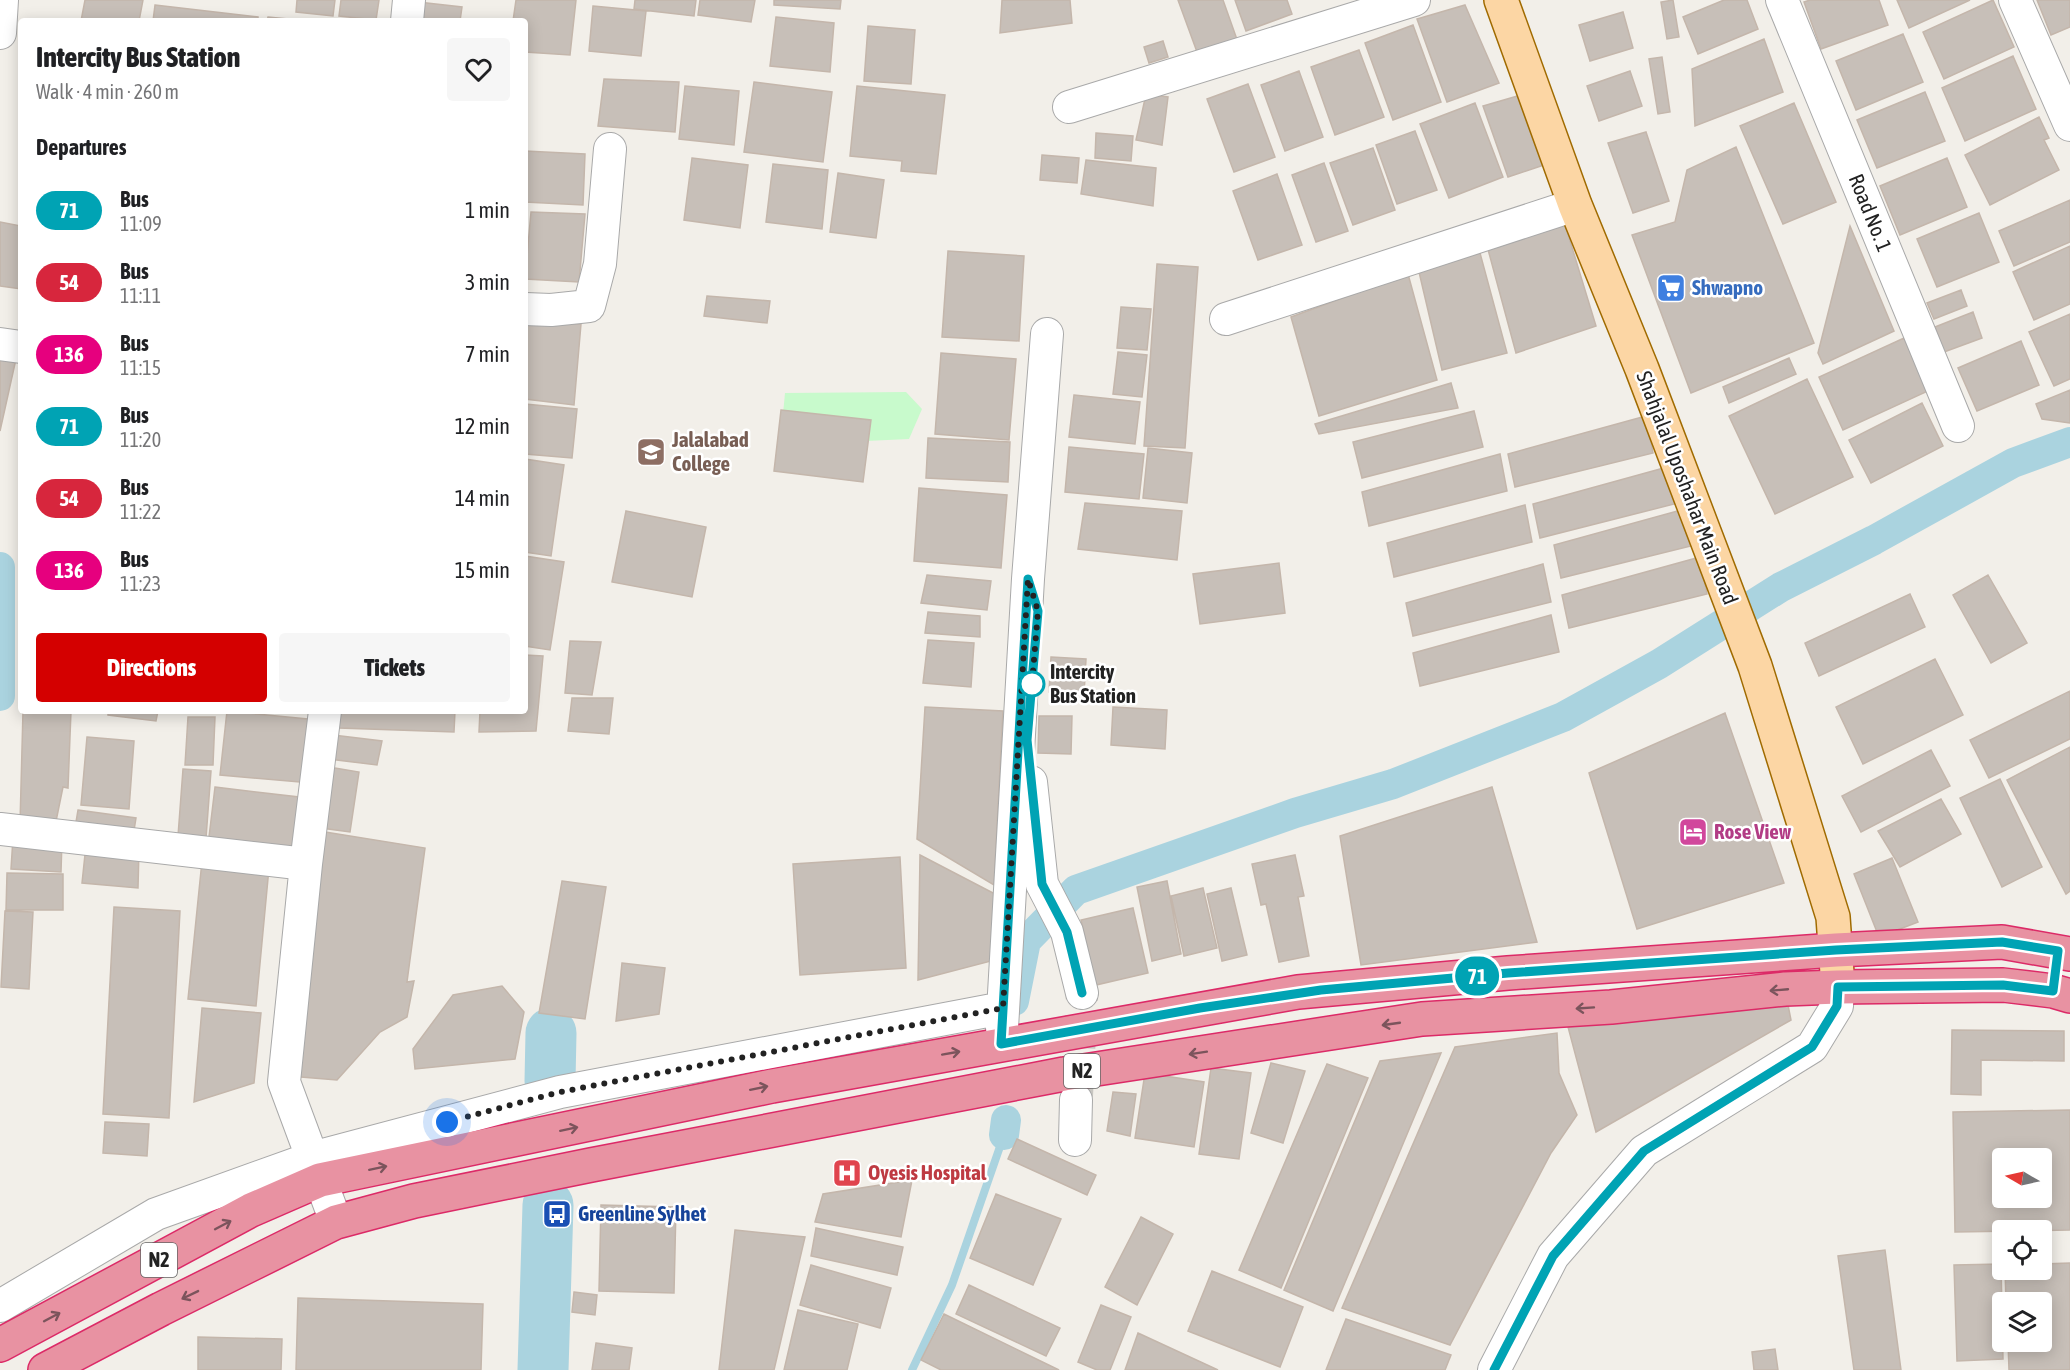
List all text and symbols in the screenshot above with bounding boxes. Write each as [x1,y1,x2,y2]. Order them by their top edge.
button: heart [447,38,510,101]
text: Intercity Bus Station [36,41,240,73]
text: Walk · 4 min · 260 m [36,80,179,103]
text: Departures [36,134,126,160]
street label: Road No. 1 [1844,170,1897,255]
text: Bus [120,186,149,212]
text: 1 min [465,197,510,223]
text: 71 [59,198,79,222]
text: 11:09 [120,212,162,235]
text: Bus [120,258,149,284]
text: 3 min [465,269,510,295]
text: 54 [59,270,79,294]
supermarket icon: Shwapno [1655,272,1687,304]
place label: Shwapno [1692,275,1763,299]
text: 11:11 [120,284,161,307]
text: Bus [120,330,149,356]
text: 7 min [465,341,510,367]
text: 136 [54,342,84,366]
text: 11:15 [120,356,161,379]
street label: Shahjalal Uposhahar Main Road [1632,368,1744,608]
text: Bus [120,402,149,428]
text: 12 min [455,413,510,439]
text: 71 [59,414,79,438]
place label: Jalalabad College [671,427,749,475]
text: 11:20 [120,428,161,451]
school or university icon: Jalalabad College [635,436,667,468]
text: Bus [120,474,149,500]
text: 14 min [455,485,510,511]
text: 54 [59,486,79,510]
text: 11:22 [120,500,161,523]
text: Bus [120,546,149,572]
text: 15 min [455,557,510,583]
text: 136 [54,558,84,582]
text: 11:23 [120,572,161,595]
button: Directions [36,633,267,702]
button: Tickets [279,633,510,702]
place label: Intercity Bus Station [1050,659,1136,707]
marker: Intercity Bus Station [1019,671,1045,697]
hotel icon: Rose View [1677,816,1709,848]
place label: Rose View [1714,819,1792,843]
line badge: 71 [1450,956,1504,996]
text: 71 [1467,964,1487,988]
one-way arrow [1770,985,1790,996]
one-way arrow [1576,1003,1596,1014]
one-way arrow [1381,1018,1401,1029]
one-way arrow [941,1047,960,1058]
one-way arrow [1189,1048,1208,1059]
road number: N2 [1064,1054,1100,1088]
one-way arrow [750,1082,769,1094]
your location [432,1107,462,1137]
one-way arrow [558,1123,578,1134]
north arrow [1992,1148,2052,1208]
map controls [1992,1148,2052,1352]
hospital icon: Oyesis Hospital [831,1157,863,1189]
place label: Oyesis Hospital [868,1160,987,1184]
one-way arrow [367,1162,387,1173]
bus stop icon: Greenline Sylhet [541,1198,573,1230]
place label: Greenline Sylhet [578,1201,706,1225]
one-way arrow [214,1219,231,1231]
button: locate [1992,1220,2052,1280]
road number: N2 [141,1243,177,1277]
one-way arrow [181,1289,199,1301]
button: layers [1992,1292,2052,1352]
one-way arrow [42,1311,60,1322]

